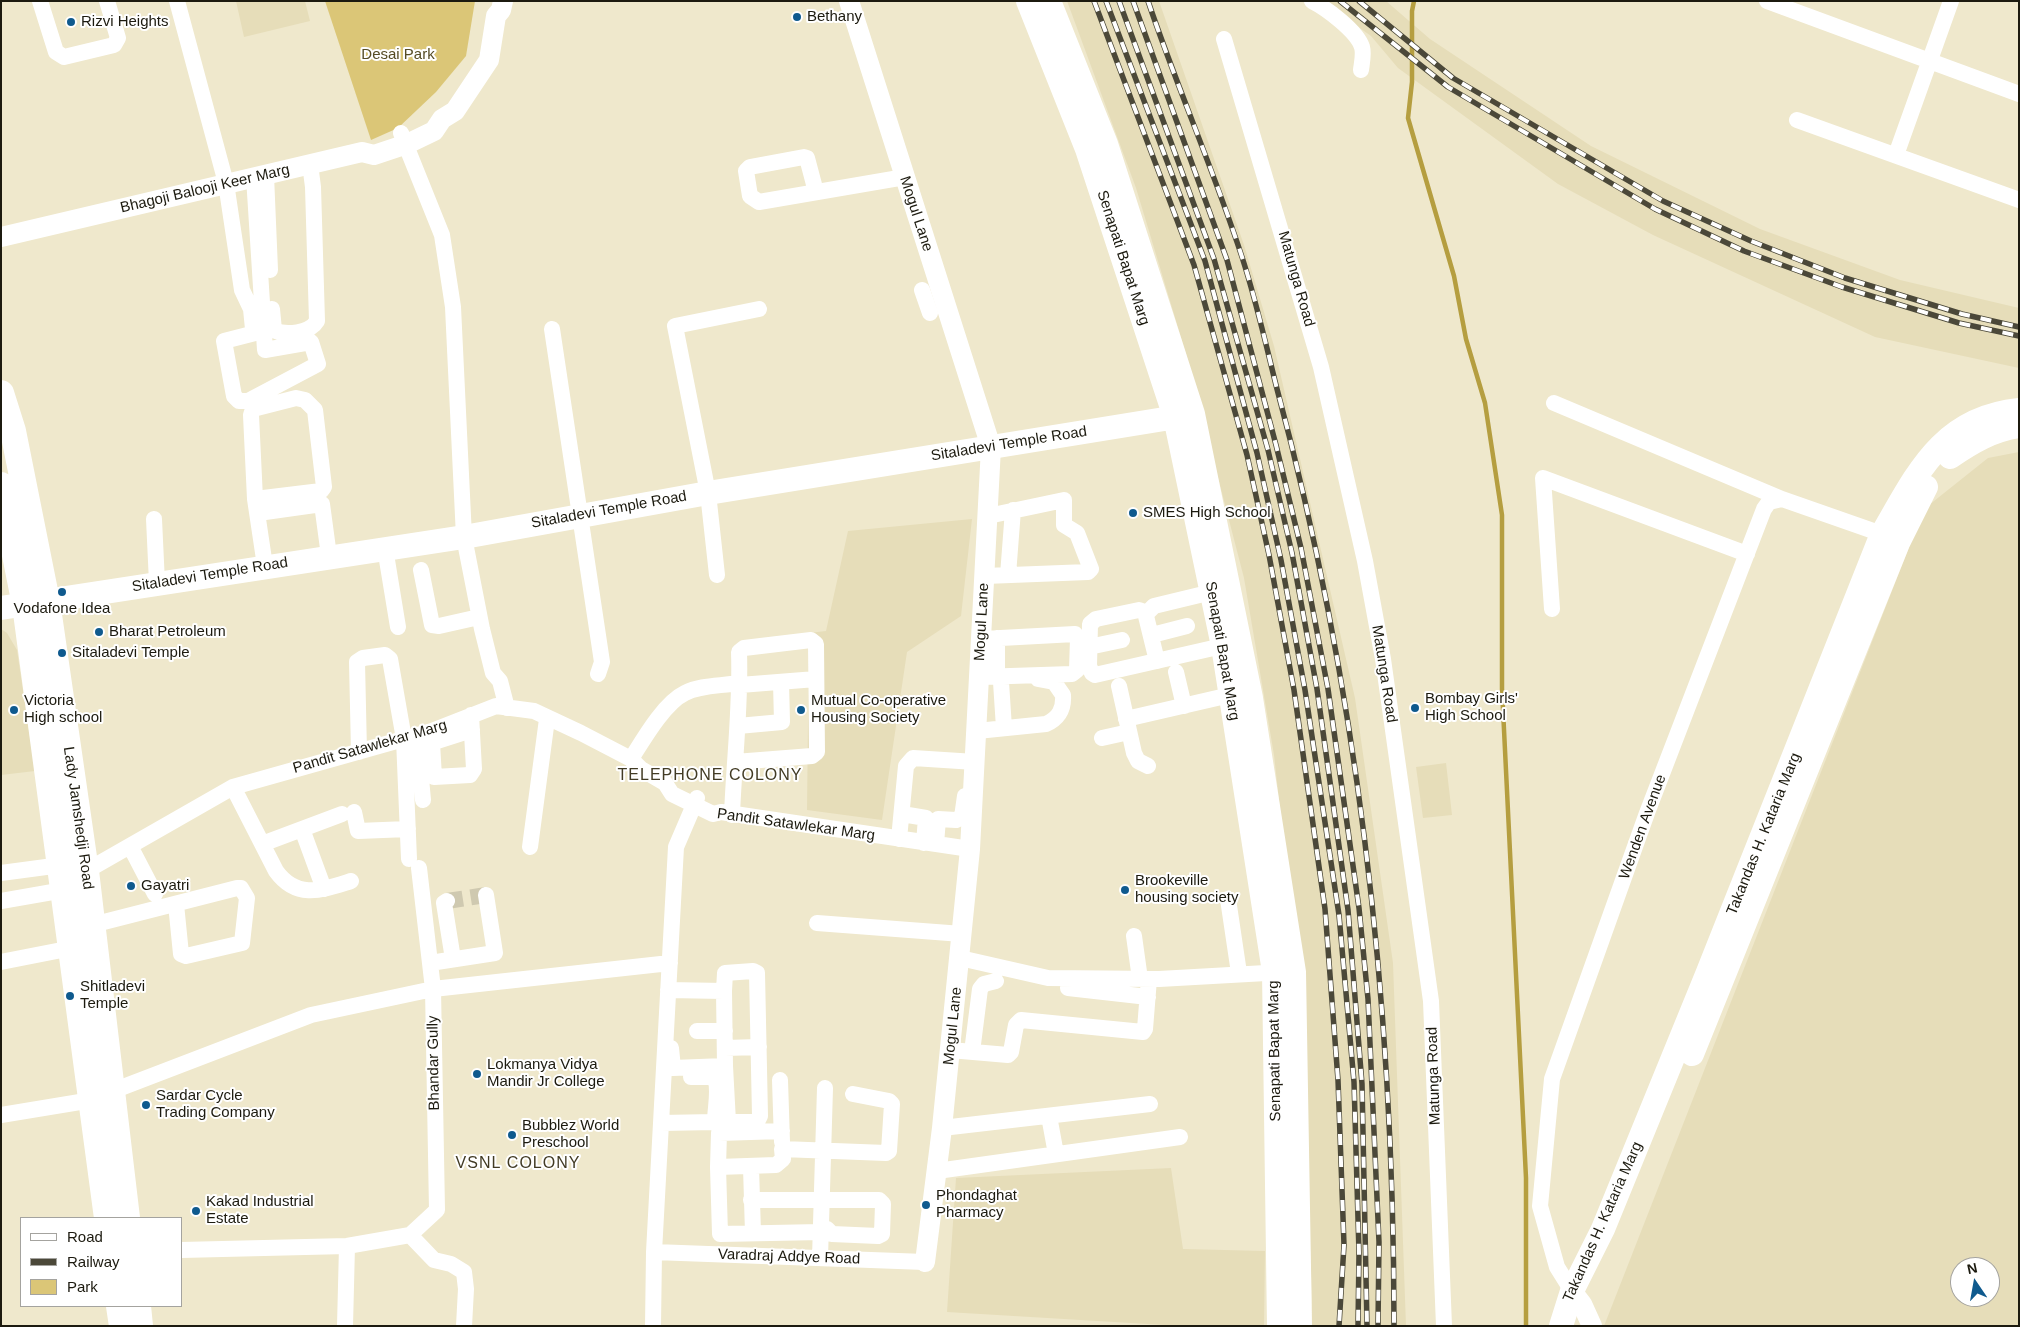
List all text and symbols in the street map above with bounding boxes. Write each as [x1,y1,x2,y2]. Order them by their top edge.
place label: Bethany [807,8,862,26]
marker: Bethany [791,11,803,23]
place label: Rizvi Heights [81,13,169,31]
marker: Rizvi Heights [65,16,77,28]
park label: Desai Park [361,46,435,64]
street label: Bhagoji Balooji Keer Marg [118,161,292,217]
street label: Mogul Lane [895,174,937,254]
street label: Senapati Bapat Marg [1093,188,1153,328]
street label: Matunga Road [1274,229,1318,329]
street label: Sitaladevi Temple Road [930,423,1088,465]
street label: Sitaladevi Temple Road [530,487,688,533]
place label: SMES High School [1143,504,1271,522]
marker: SMES High School [1127,507,1139,519]
street label: Sitaladevi Temple Road [131,554,289,596]
street label: Senapati Bapat Marg [1201,580,1243,722]
street label: Mogul Lane [971,582,993,662]
marker: Vodafone Idea [56,586,68,598]
place label: Vodafone Idea [14,600,110,618]
place label: Bharat Petroleum [109,623,226,641]
street label: Matunga Road [1367,624,1401,724]
marker: Bharat Petroleum [93,626,105,638]
place label: Sitaladevi Temple [72,644,190,662]
marker: Sitaladevi Temple [56,647,68,659]
place label: Bombay Girls' High School [1425,690,1518,725]
place label: Victoria High school [24,692,102,727]
place label: Mutual Co-operative Housing Society [811,692,946,727]
marker: Bombay Girls' High School [1409,702,1421,714]
marker: Victoria High school [8,704,20,716]
marker: Mutual Co-operative Housing Society [795,704,807,716]
street label: Pandit Satawlekar Marg [291,716,449,778]
street label: Lady Jamshedji Road [59,745,97,891]
street label: Takandas H. Kataria Marg [1723,750,1805,918]
district label: TELEPHONE COLONY [616,766,804,786]
street label: Wenden Avenue [1616,772,1670,882]
street label: Pandit Satawlekar Marg [716,805,876,845]
place label: Brookeville housing society [1135,872,1238,907]
place label: Gayatri [141,877,189,895]
marker: Gayatri [125,880,137,892]
marker: Brookeville housing society [1119,884,1131,896]
place label: Shitladevi Temple [80,978,145,1013]
street label: Senapati Bapat Marg [1265,980,1285,1122]
street label: Mogul Lane [940,986,966,1066]
marker: Shitladevi Temple [64,990,76,1002]
street label: Bhandar Gully [424,1015,444,1111]
street label: Matunga Road [1423,1027,1445,1125]
place label: Lokmanya Vidya Mandir Jr College [487,1056,605,1091]
marker: Lokmanya Vidya Mandir Jr College [471,1068,483,1080]
place label: Sardar Cycle Trading Company [156,1087,275,1122]
marker: Sardar Cycle Trading Company [140,1099,152,1111]
place label: Bubblez World Preschool [522,1117,619,1152]
marker: Bubblez World Preschool [506,1129,518,1141]
street label: Takandas H. Kataria Marg [1560,1139,1646,1305]
district label: VSNL COLONY [454,1154,582,1174]
place label: Phondaghat Pharmacy [936,1187,1017,1222]
place label: Kakad Industrial Estate [206,1193,314,1228]
marker: Phondaghat Pharmacy [920,1199,932,1211]
marker: Kakad Industrial Estate [190,1205,202,1217]
legend [20,1217,182,1307]
text: Road [67,1228,103,1245]
street label: Varadraj Addye Road [718,1246,860,1268]
text: Railway [67,1253,120,1270]
north arrow [1950,1257,2000,1307]
text: N [1965,1259,1979,1277]
text: Park [67,1278,98,1295]

